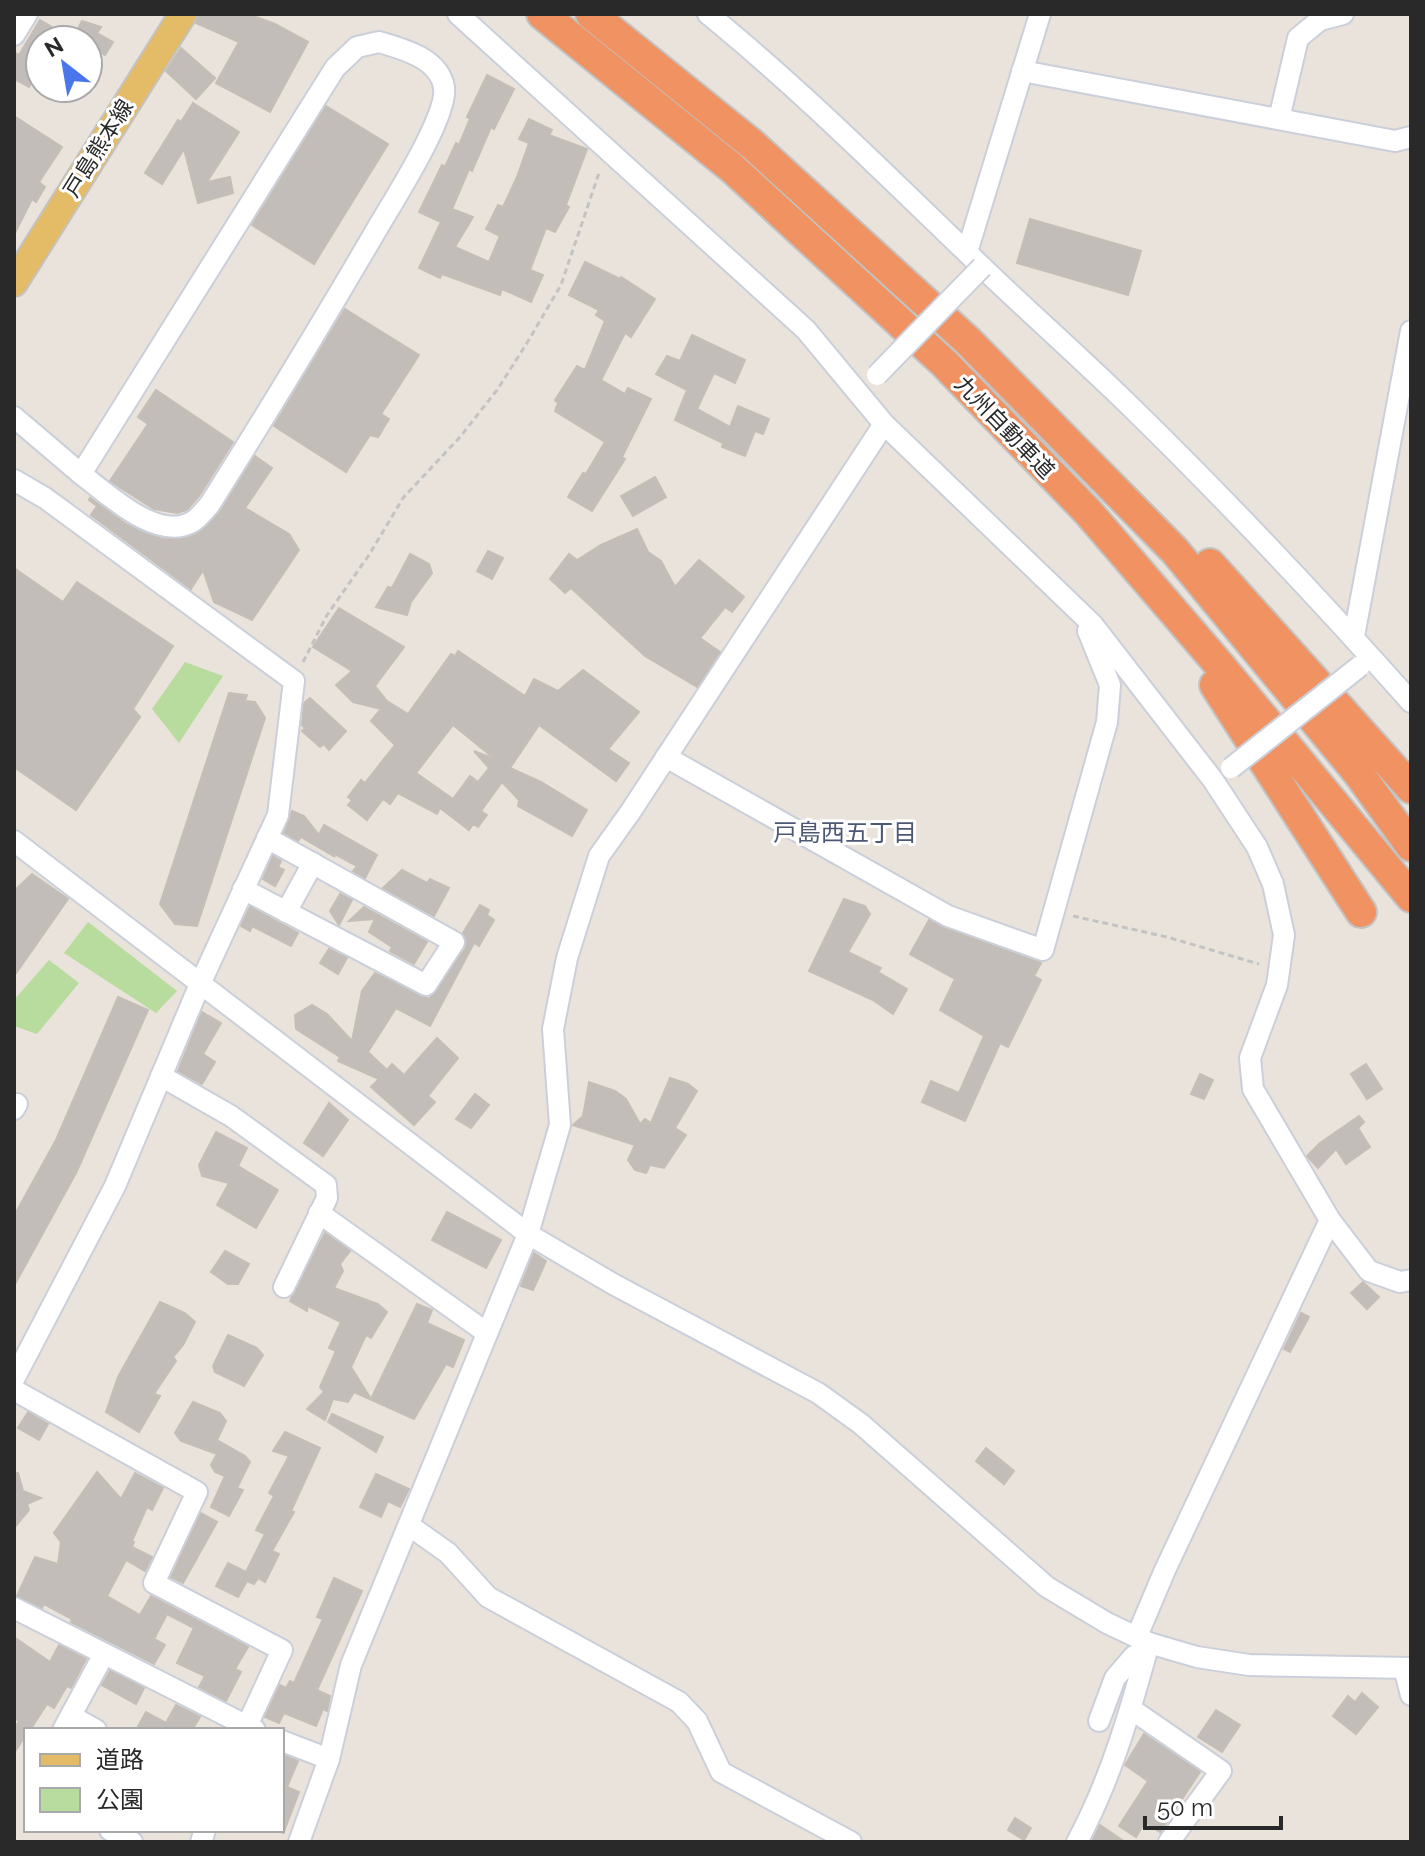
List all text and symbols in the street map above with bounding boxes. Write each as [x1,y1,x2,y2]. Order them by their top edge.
north arrow [24,24,104,104]
text: N [40,31,68,62]
street label: 戸島熊本線 [58,94,138,202]
street label: 九州自動車道 [950,370,1060,484]
district label: 戸島西五丁目 [773,818,917,847]
legend [24,1728,284,1832]
text: 道路 [96,1745,144,1774]
scale bar [1145,1780,1281,1830]
text: 公園 [96,1785,144,1814]
text: 50 m [1157,1793,1213,1822]

